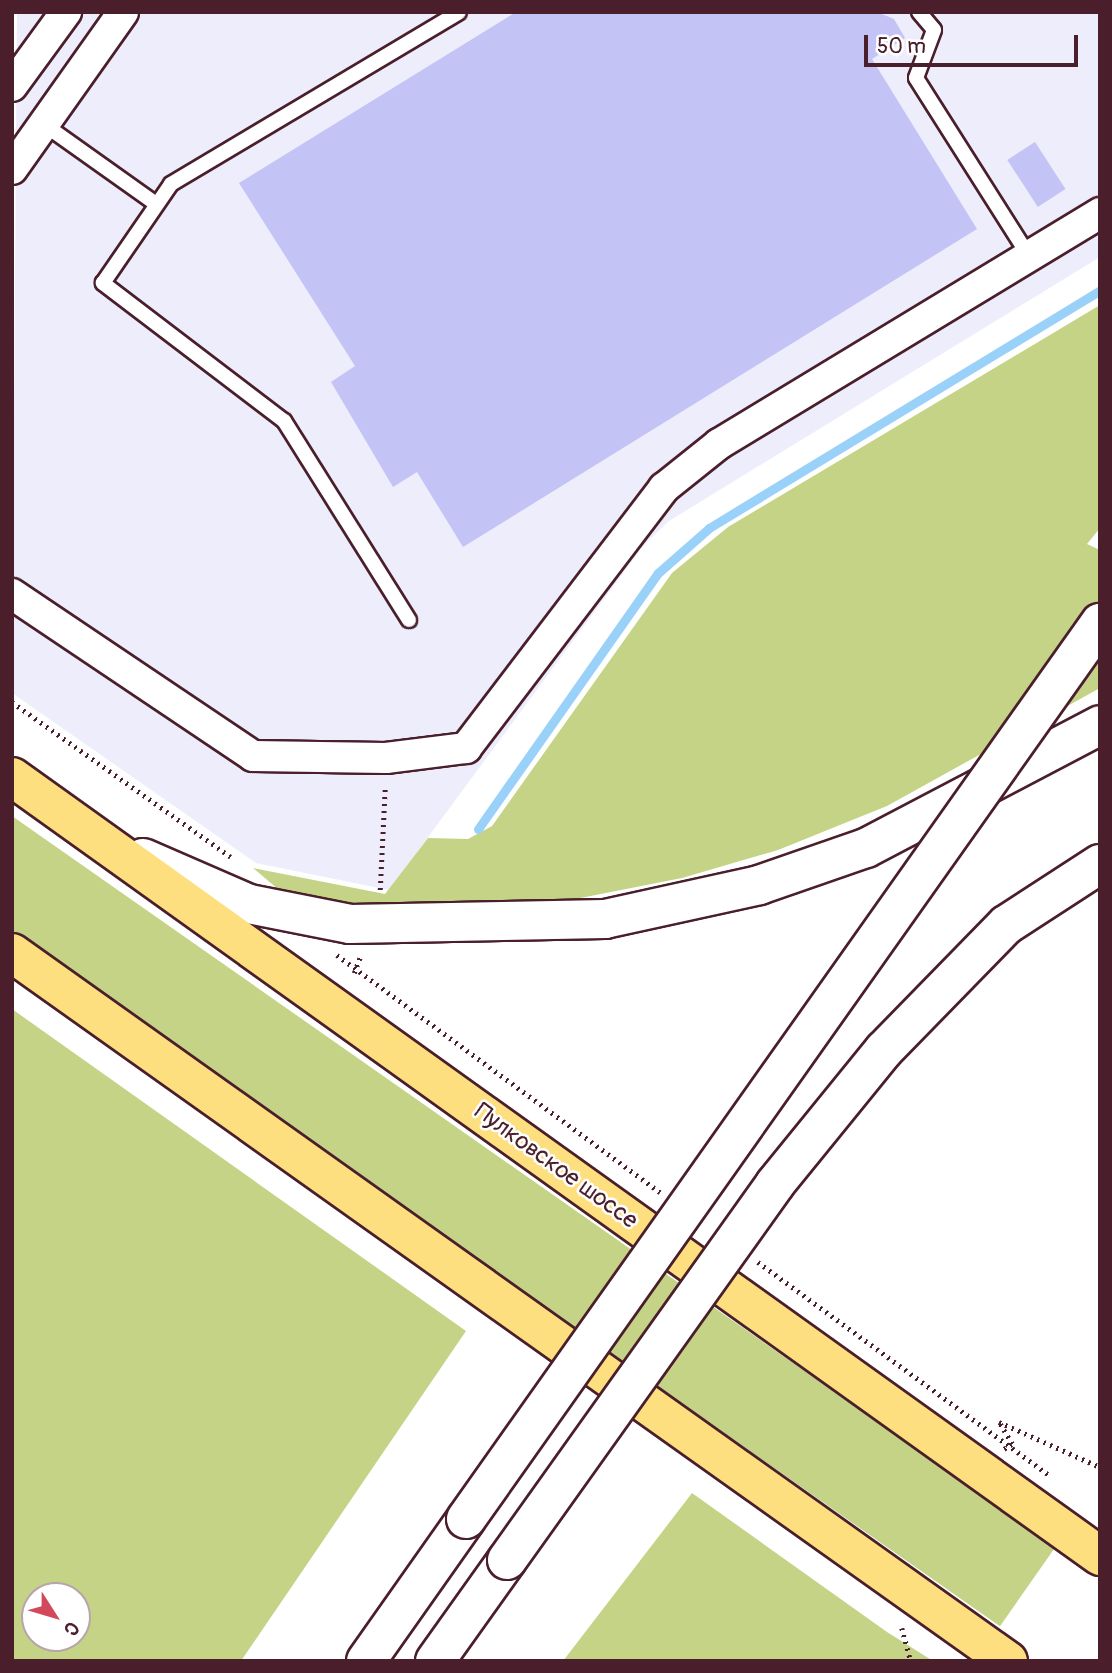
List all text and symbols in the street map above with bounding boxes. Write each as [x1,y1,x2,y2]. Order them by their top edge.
scale bar [867,21,1080,65]
text: 50 m [877,33,926,60]
street label: Пулковское шоссе [469,1097,643,1235]
north arrow [21,1582,91,1652]
text: С [58,1617,84,1640]

